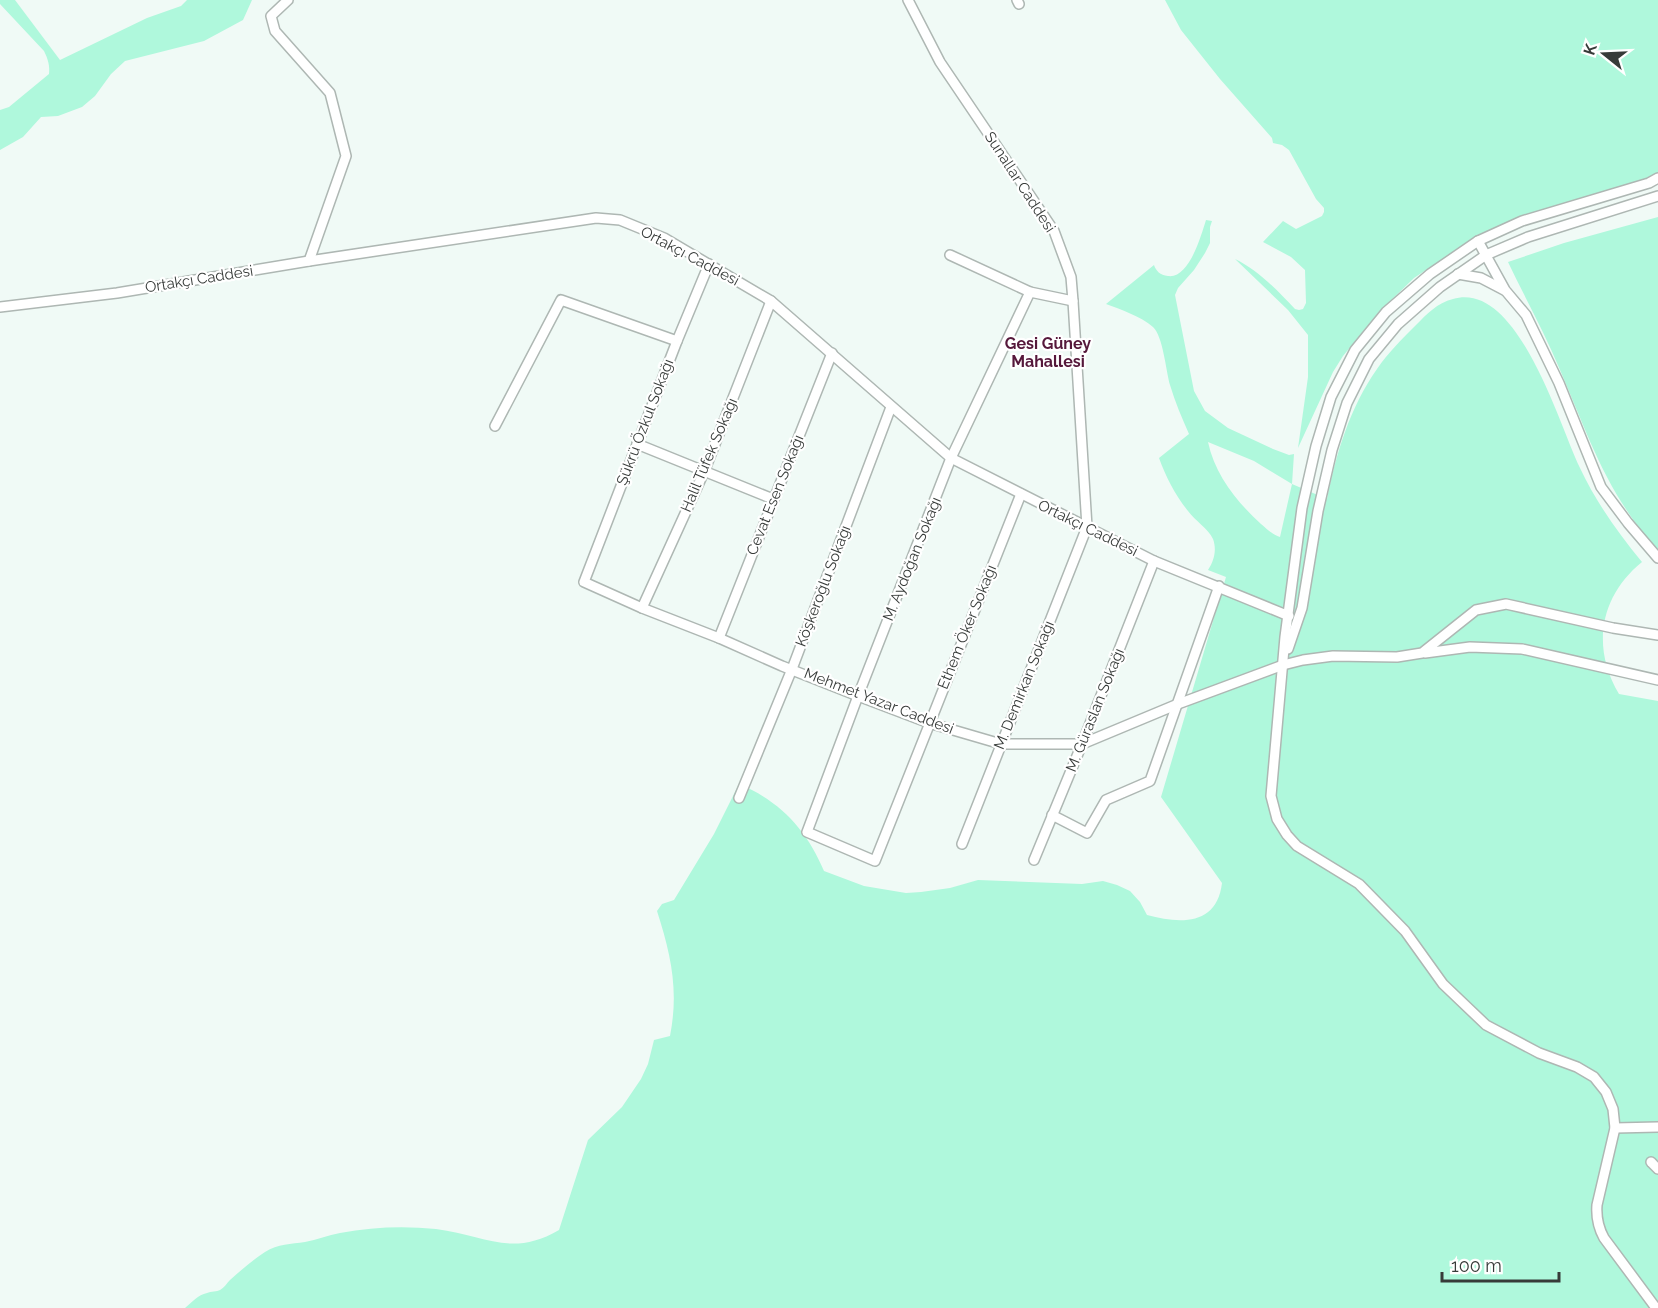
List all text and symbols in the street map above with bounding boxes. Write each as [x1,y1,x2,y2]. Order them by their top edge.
north arrow [1574,24,1634,84]
text: K [1580,41,1601,58]
street label: Sunallar Caddesi [981,128,1059,236]
street label: Ortakçı Caddesi [638,222,742,290]
street label: Ortakçı Caddesi [144,262,254,296]
district label: Gesi Güney Mahallesi [1005,334,1091,371]
street label: Şükrü Özkul Sokağı [612,356,677,488]
street label: Halil Tüfek Sokağı [677,395,741,515]
street label: Cevat Esen Sokağı [743,432,807,558]
street label: M. Aydoğan Sokağı [879,495,945,623]
street label: Ortakçı Caddesi [1035,496,1141,560]
street label: Köşkeroğlu Sokağı [792,523,854,649]
street label: Ethem Öker Sokağı [933,562,1000,692]
street label: M. Demirkan Sokağı [990,618,1058,752]
street label: M. Güraslan Sokağı [1062,646,1128,774]
street label: Mehmet Yazar Caddesi [802,664,956,738]
scale bar [1442,1245,1559,1283]
text: 100 m [1451,1255,1502,1276]

